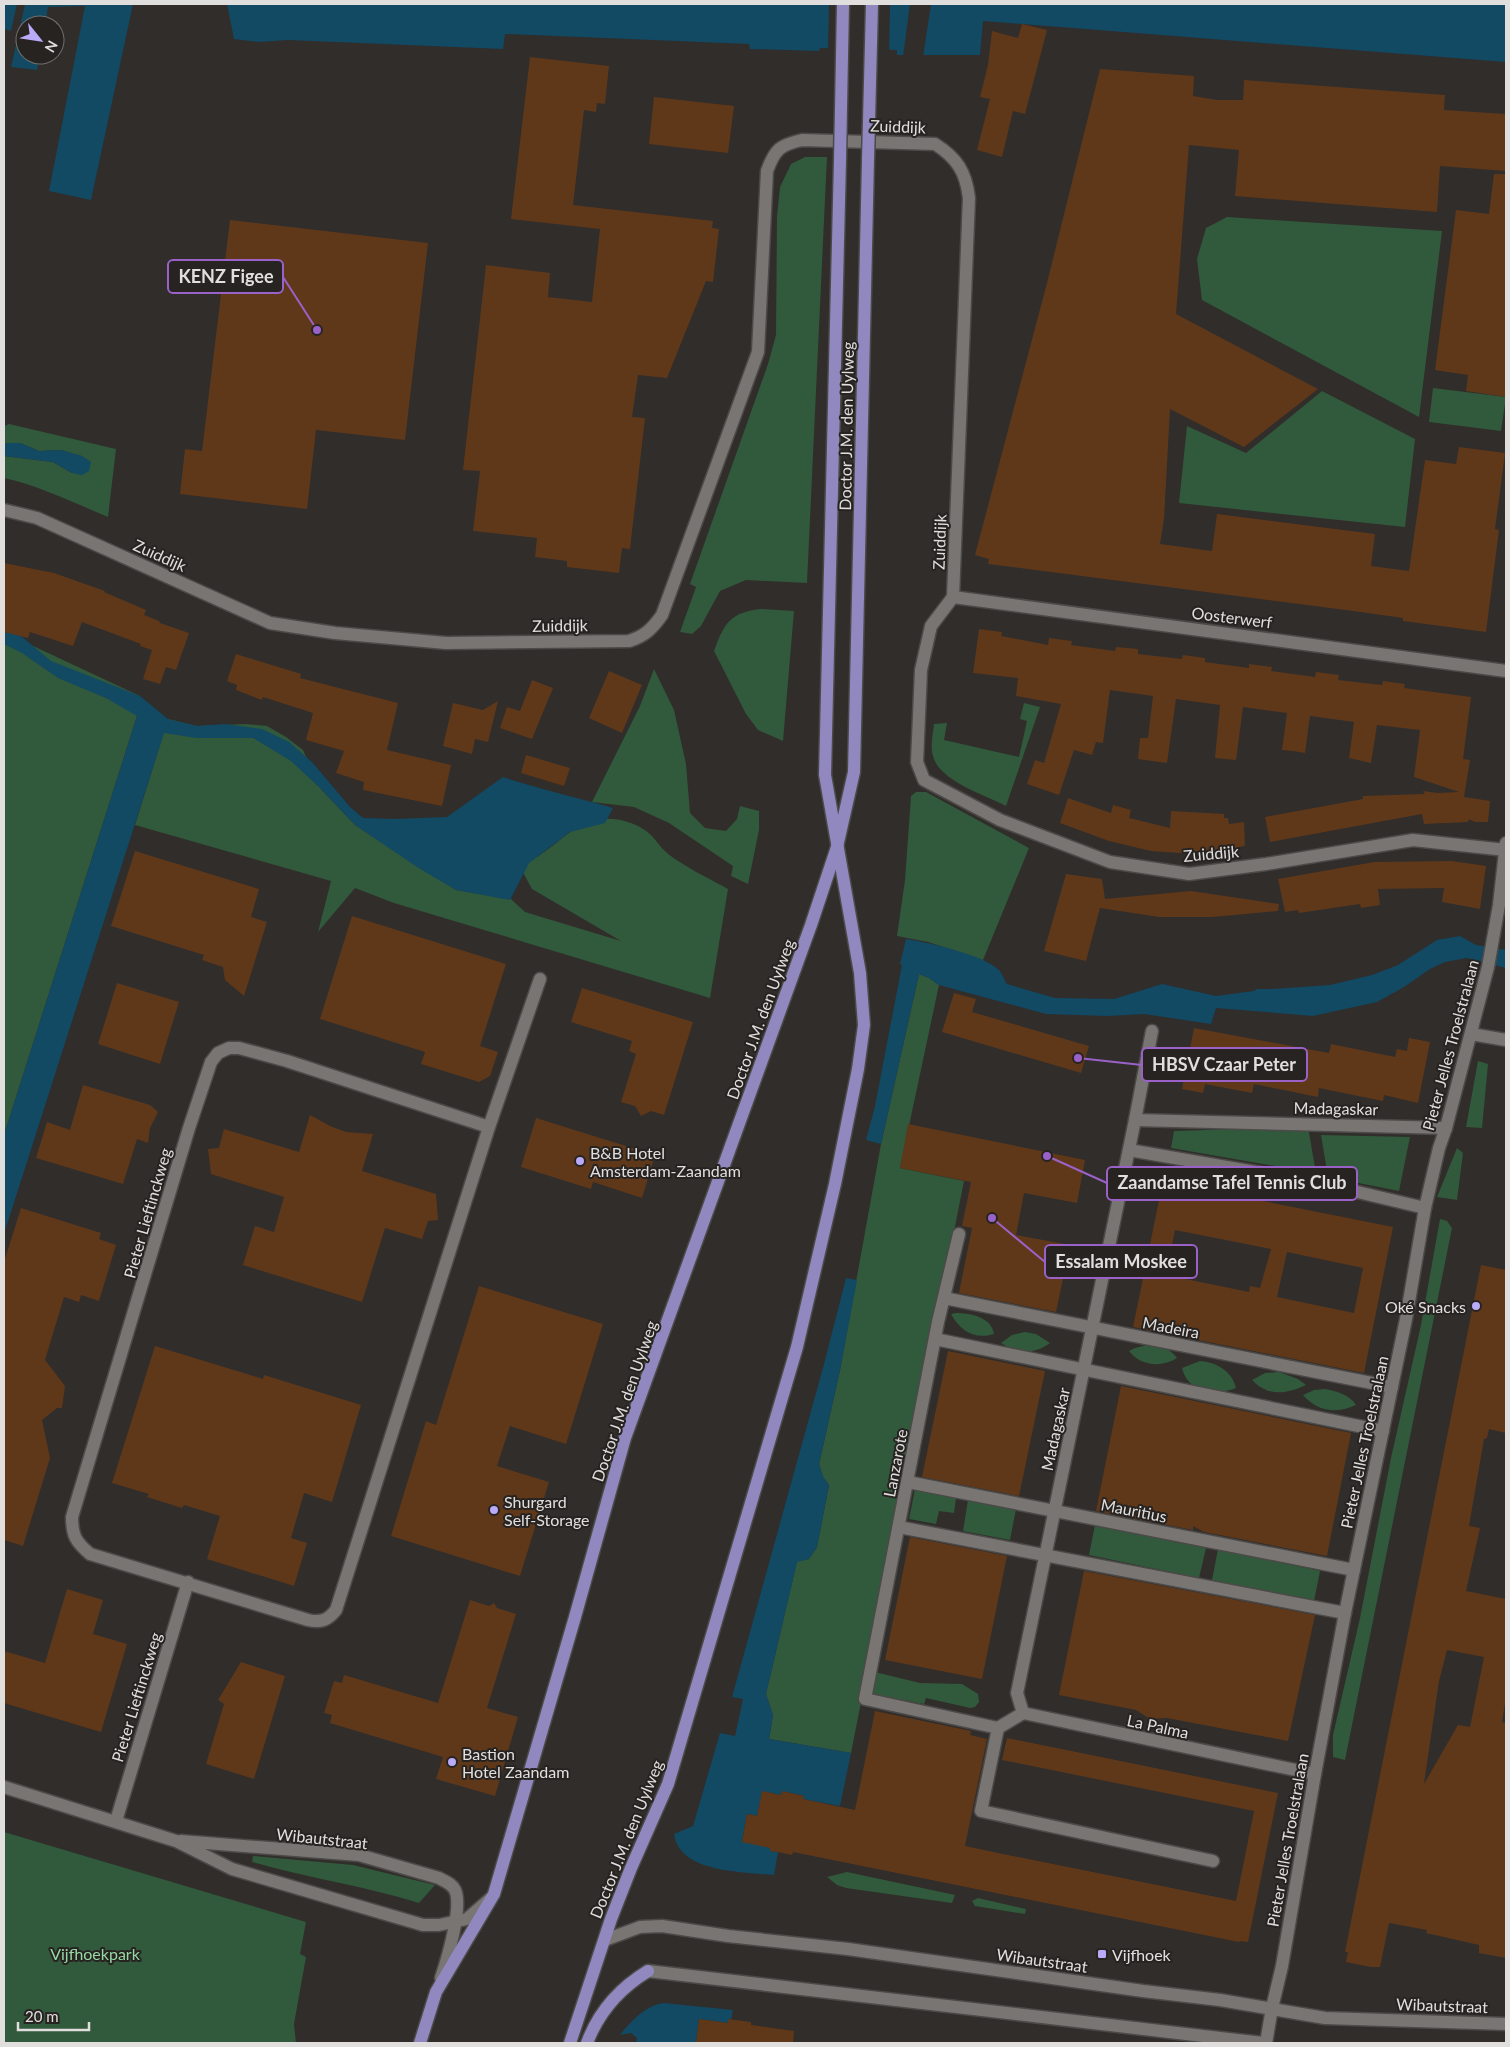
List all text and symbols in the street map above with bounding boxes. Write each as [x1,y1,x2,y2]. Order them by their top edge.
north arrow [15,15,65,65]
text: N [42,38,62,56]
street label: Zuiddijk [870,116,927,136]
callout: KENZ Figee [168,260,283,293]
text: KENZ Figee [178,265,274,287]
street label: Doctor J.M. den Uylweg [835,341,857,511]
street label: Zuiddijk [929,513,949,570]
street label: Zuiddijk [131,535,190,575]
street label: Oosterwerf [1191,603,1274,631]
street label: Zuiddijk [532,615,589,635]
street label: Zuiddijk [1182,841,1240,865]
street label: Doctor J.M. den Uylweg [722,936,798,1102]
street label: Pieter Jelles Troelstralaan [1418,958,1482,1132]
callout: HBSV Czaar Peter [1142,1048,1307,1081]
text: HBSV Czaar Peter [1152,1053,1296,1075]
street label: Madagaskar [1294,1098,1379,1118]
place label: B&B Hotel Amsterdam-Zaandam [590,1143,741,1180]
street label: Pieter Lieftinckweg [119,1146,175,1280]
marker: B&B Hotel Amsterdam-Zaandam [574,1155,586,1167]
callout: Zaandamse Tafel Tennis Club [1107,1167,1357,1200]
text: Zaandamse Tafel Tennis Club [1117,1171,1347,1193]
callout: Essalam Moskee [1045,1245,1197,1278]
text: Essalam Moskee [1055,1250,1187,1272]
place label: Oké Snacks [1385,1297,1466,1316]
marker: Oké Snacks [1470,1300,1482,1312]
street label: Madeira [1141,1312,1201,1342]
street label: Doctor J.M. den Uylweg [587,1318,661,1484]
street label: Pieter Jelles Troelstralaan [1336,1354,1392,1530]
street label: Madagaskar [1037,1385,1073,1472]
street label: Lanzarote [879,1427,911,1499]
place label: Shurgard Self-Storage [504,1492,590,1529]
street label: Mauritius [1099,1494,1169,1526]
marker: Shurgard Self-Storage [488,1504,500,1516]
street label: Pieter Lieftinckweg [107,1630,165,1764]
street label: La Palma [1125,1710,1191,1742]
place label: Bastion Hotel Zaandam [462,1744,569,1781]
street label: Pieter Jelles Troelstralaan [1262,1752,1312,1928]
marker: Bastion Hotel Zaandam [446,1756,458,1768]
street label: Doctor J.M. den Uylweg [586,1757,666,1921]
street label: Wibautstraat [275,1824,369,1852]
park label: Vijfhoekpark [50,1944,141,1963]
street label: Wibautstraat [995,1944,1089,1976]
place label: Vijfhoek [1112,1945,1172,1964]
marker: Vijfhoek [1096,1948,1108,1960]
street label: Wibautstraat [1396,1994,1488,2016]
scale bar [18,2000,89,2032]
text: 20 m [25,2007,59,2025]

